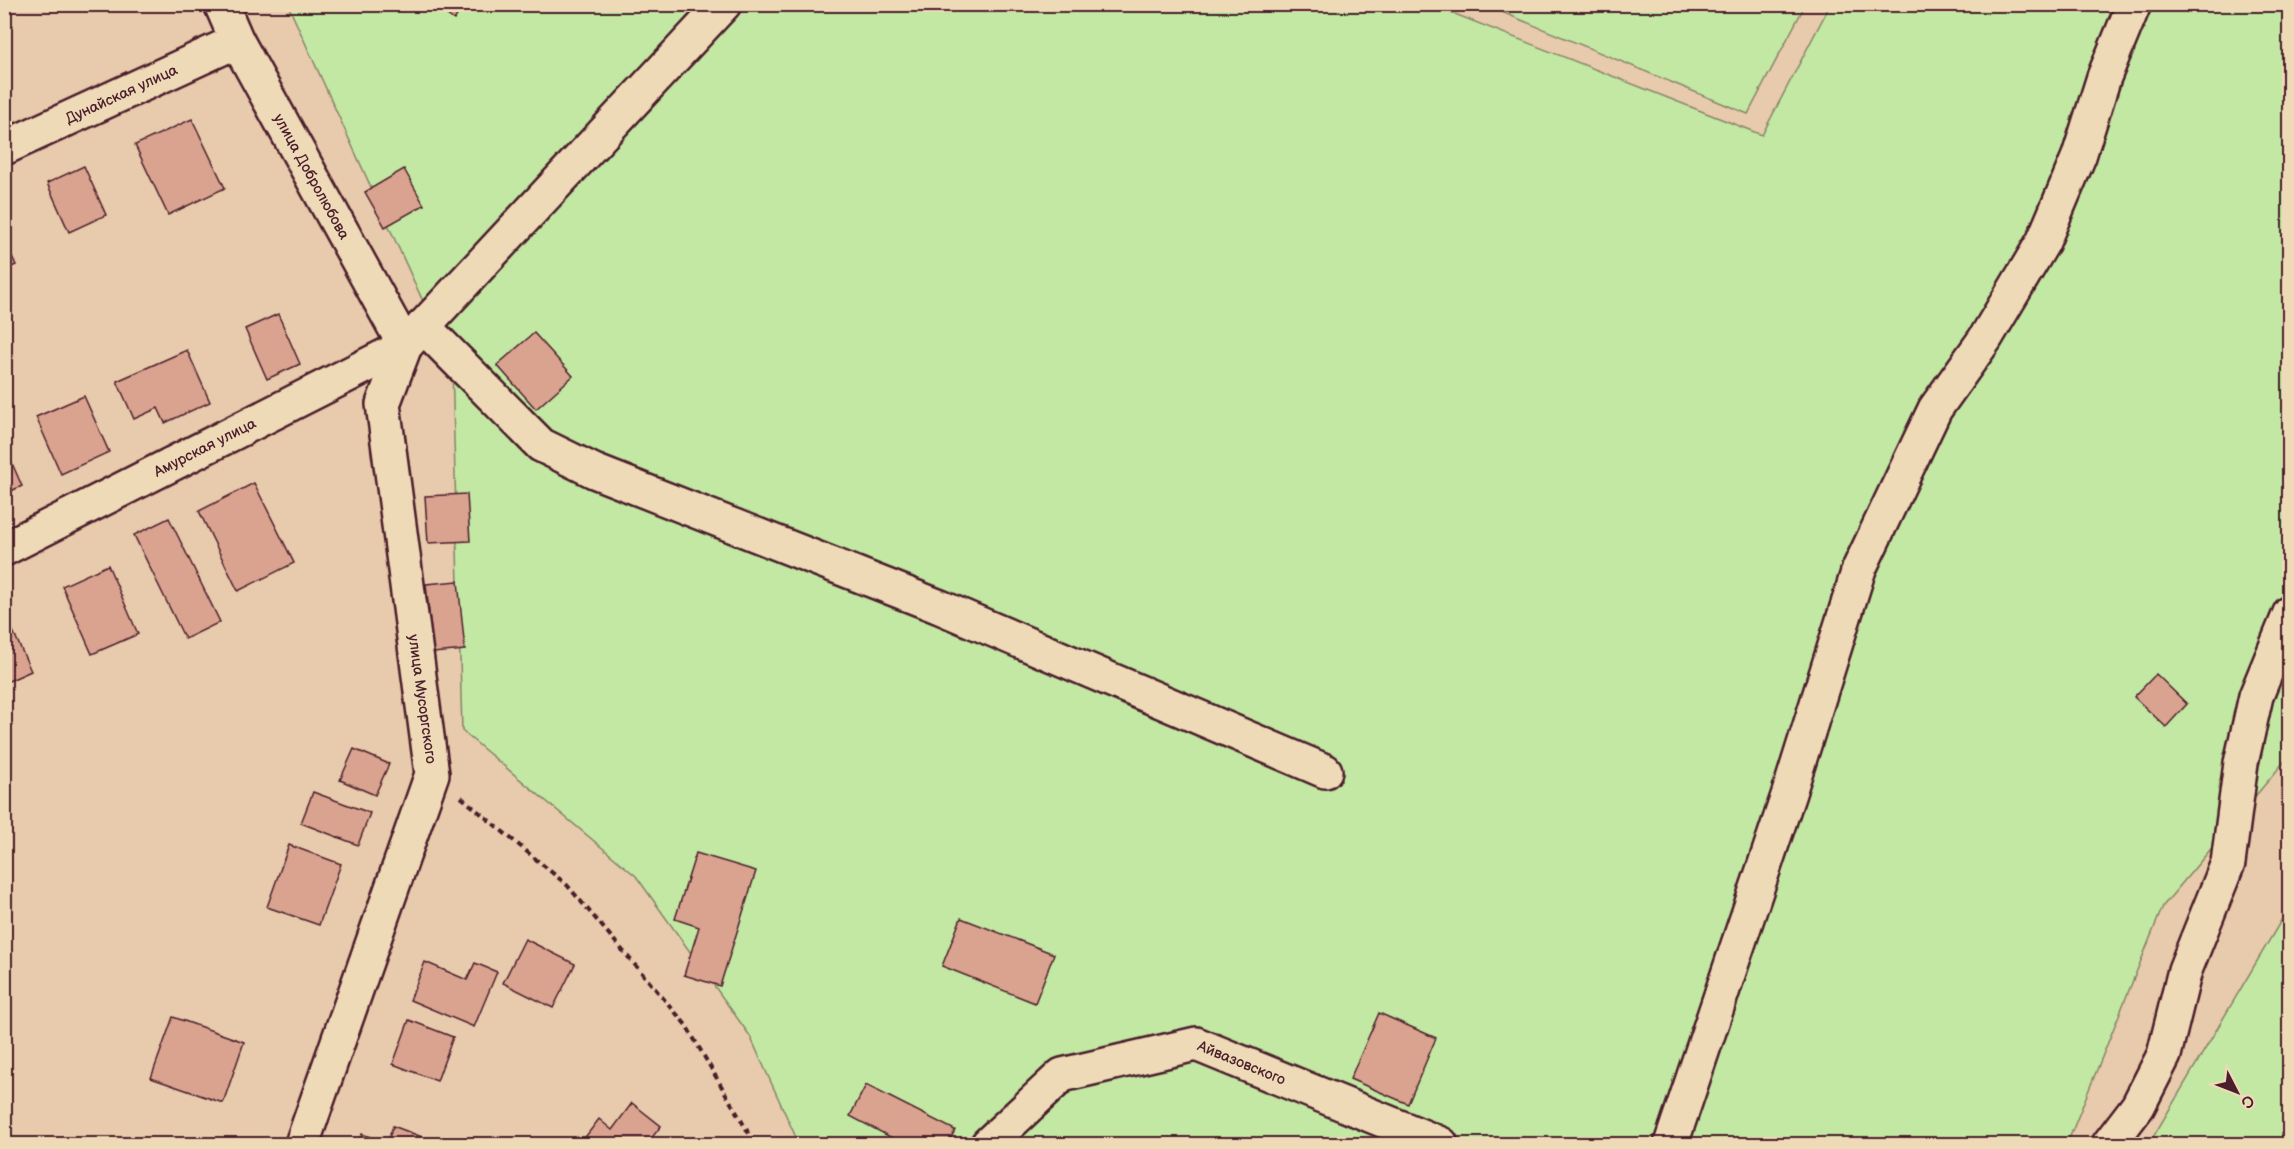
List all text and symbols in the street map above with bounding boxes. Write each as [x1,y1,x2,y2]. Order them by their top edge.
street label: Дунайская улица [62,60,180,128]
street label: улица Добролюбова [269,110,354,243]
street label: Амурская улица [149,413,259,482]
street label: улица Мусоргского [404,633,441,765]
street label: Айвазовского [1194,1036,1289,1089]
north arrow [2207,1062,2267,1122]
text: С [2236,1091,2258,1112]

